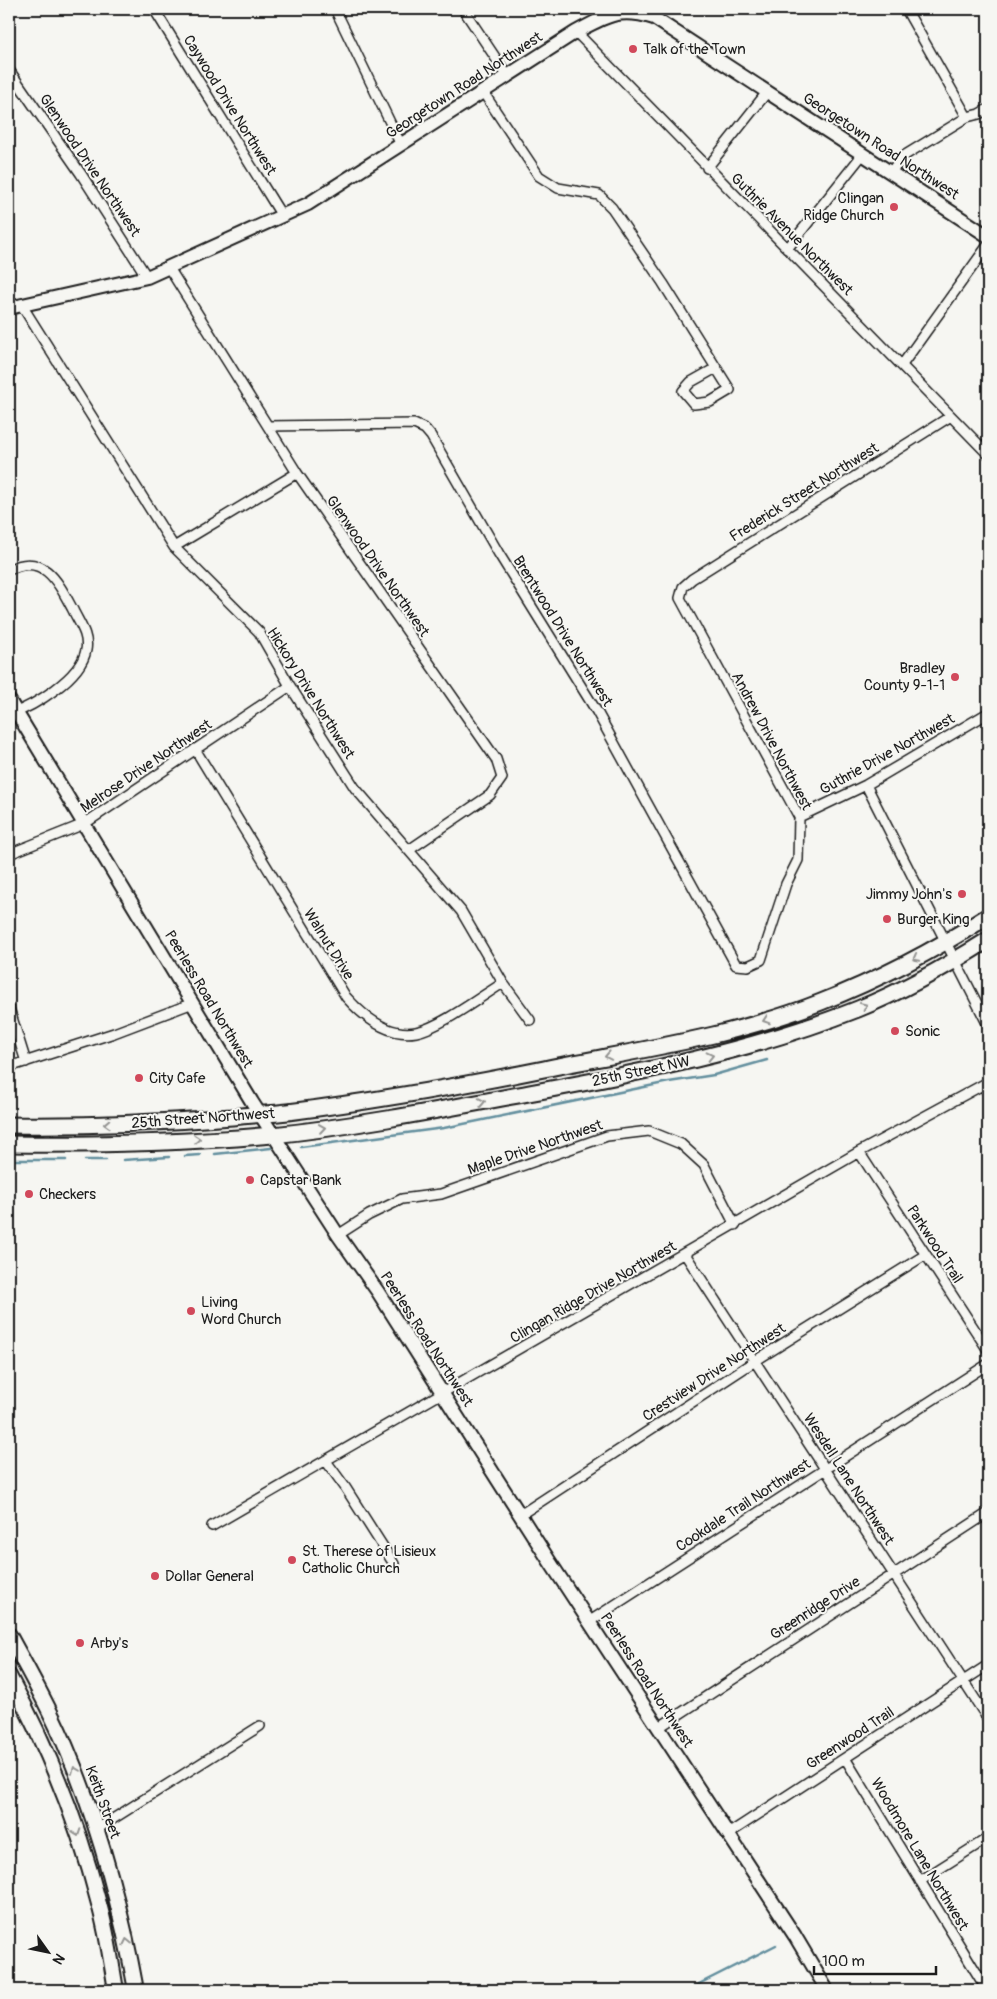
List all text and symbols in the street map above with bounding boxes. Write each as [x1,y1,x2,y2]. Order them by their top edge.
street label: Georgetown Road Northwest [382,27,547,143]
street label: Caywood Drive Northwest [179,32,281,180]
place label: Talk of the Town [643,40,746,59]
marker: Talk of the Town [627,43,639,55]
street label: Georgetown Road Northwest [799,89,963,205]
street label: Glenwood Drive Northwest [35,90,145,241]
street label: Guthrie Avenue Northwest [726,169,858,300]
place label: Clingan Ridge Church [803,189,884,225]
marker: Clingan Ridge Church [888,201,900,213]
street label: Frederick Street Northwest [726,438,883,546]
street label: Glenwood Drive Northwest [322,492,434,641]
street label: Brentwood Drive Northwest [508,552,617,711]
street label: Hickory Drive Northwest [262,624,359,763]
place label: Bradley County 9-1-1 [864,659,946,695]
street label: Andrew Drive Northwest [727,669,816,814]
marker: Bradley County 9-1-1 [949,671,961,683]
street label: Guthrie Drive Northwest [816,709,959,799]
street label: Melrose Drive Northwest [77,715,216,817]
place label: Jimmy John's [866,885,952,904]
marker: Jimmy John's [956,888,968,900]
street label: Walnut Drive [299,905,358,984]
place label: Burger King [897,910,970,929]
marker: Burger King [881,913,893,925]
street label: Peerless Road Northwest [160,927,258,1072]
one-way arrow [912,952,921,962]
one-way arrow [859,1002,868,1012]
one-way arrow [762,1015,771,1025]
place label: Sonic [905,1022,941,1041]
marker: Sonic [889,1025,901,1037]
one-way arrow [603,1051,612,1061]
one-way arrow [705,1051,714,1062]
street label: 25th Street NW [590,1052,692,1091]
place label: City Cafe [149,1069,206,1088]
marker: City Cafe [133,1072,145,1084]
one-way arrow [478,1098,487,1108]
street label: 25th Street Northwest [131,1104,276,1133]
street label: Maple Drive Northwest [465,1115,606,1179]
one-way arrow [103,1119,111,1130]
one-way arrow [318,1123,326,1134]
one-way arrow [193,1134,201,1145]
place label: Capstar Bank [260,1171,342,1190]
marker: Capstar Bank [244,1174,256,1186]
place label: Checkers [39,1185,96,1204]
marker: Checkers [23,1188,35,1200]
street label: Parkwood Trail [902,1202,967,1287]
street label: Clingan Ridge Drive Northwest [507,1237,680,1348]
street label: Peerless Road Northwest [376,1268,478,1411]
place label: Living Word Church [201,1293,281,1329]
marker: Living Word Church [185,1305,197,1317]
street label: Crestview Drive Northwest [639,1319,790,1426]
street label: Wesdell Lane Northwest [799,1410,899,1549]
street label: Cookdale Trail Northwest [672,1454,815,1556]
place label: St. Therese of Lisieux Catholic Church [302,1542,436,1578]
marker: St. Therese of Lisieux Catholic Church [286,1554,298,1566]
place label: Dollar General [165,1567,254,1586]
marker: Dollar General [149,1570,161,1582]
street label: Greenridge Drive [767,1572,864,1645]
street label: Peerless Road Northwest [596,1609,698,1752]
place label: Arby's [90,1634,129,1653]
marker: Arby's [74,1637,86,1649]
street label: Greenwood Trail [803,1703,898,1774]
street label: Keith Street [81,1763,125,1842]
one-way arrow [71,1767,81,1775]
street label: Woodmore Lane Northwest [867,1775,973,1935]
one-way arrow [71,1828,81,1837]
north arrow [22,1926,72,1976]
one-way arrow [123,1938,133,1947]
scale bar [814,1944,937,1976]
text: N [49,1950,68,1967]
text: 100 m [822,1952,865,1971]

